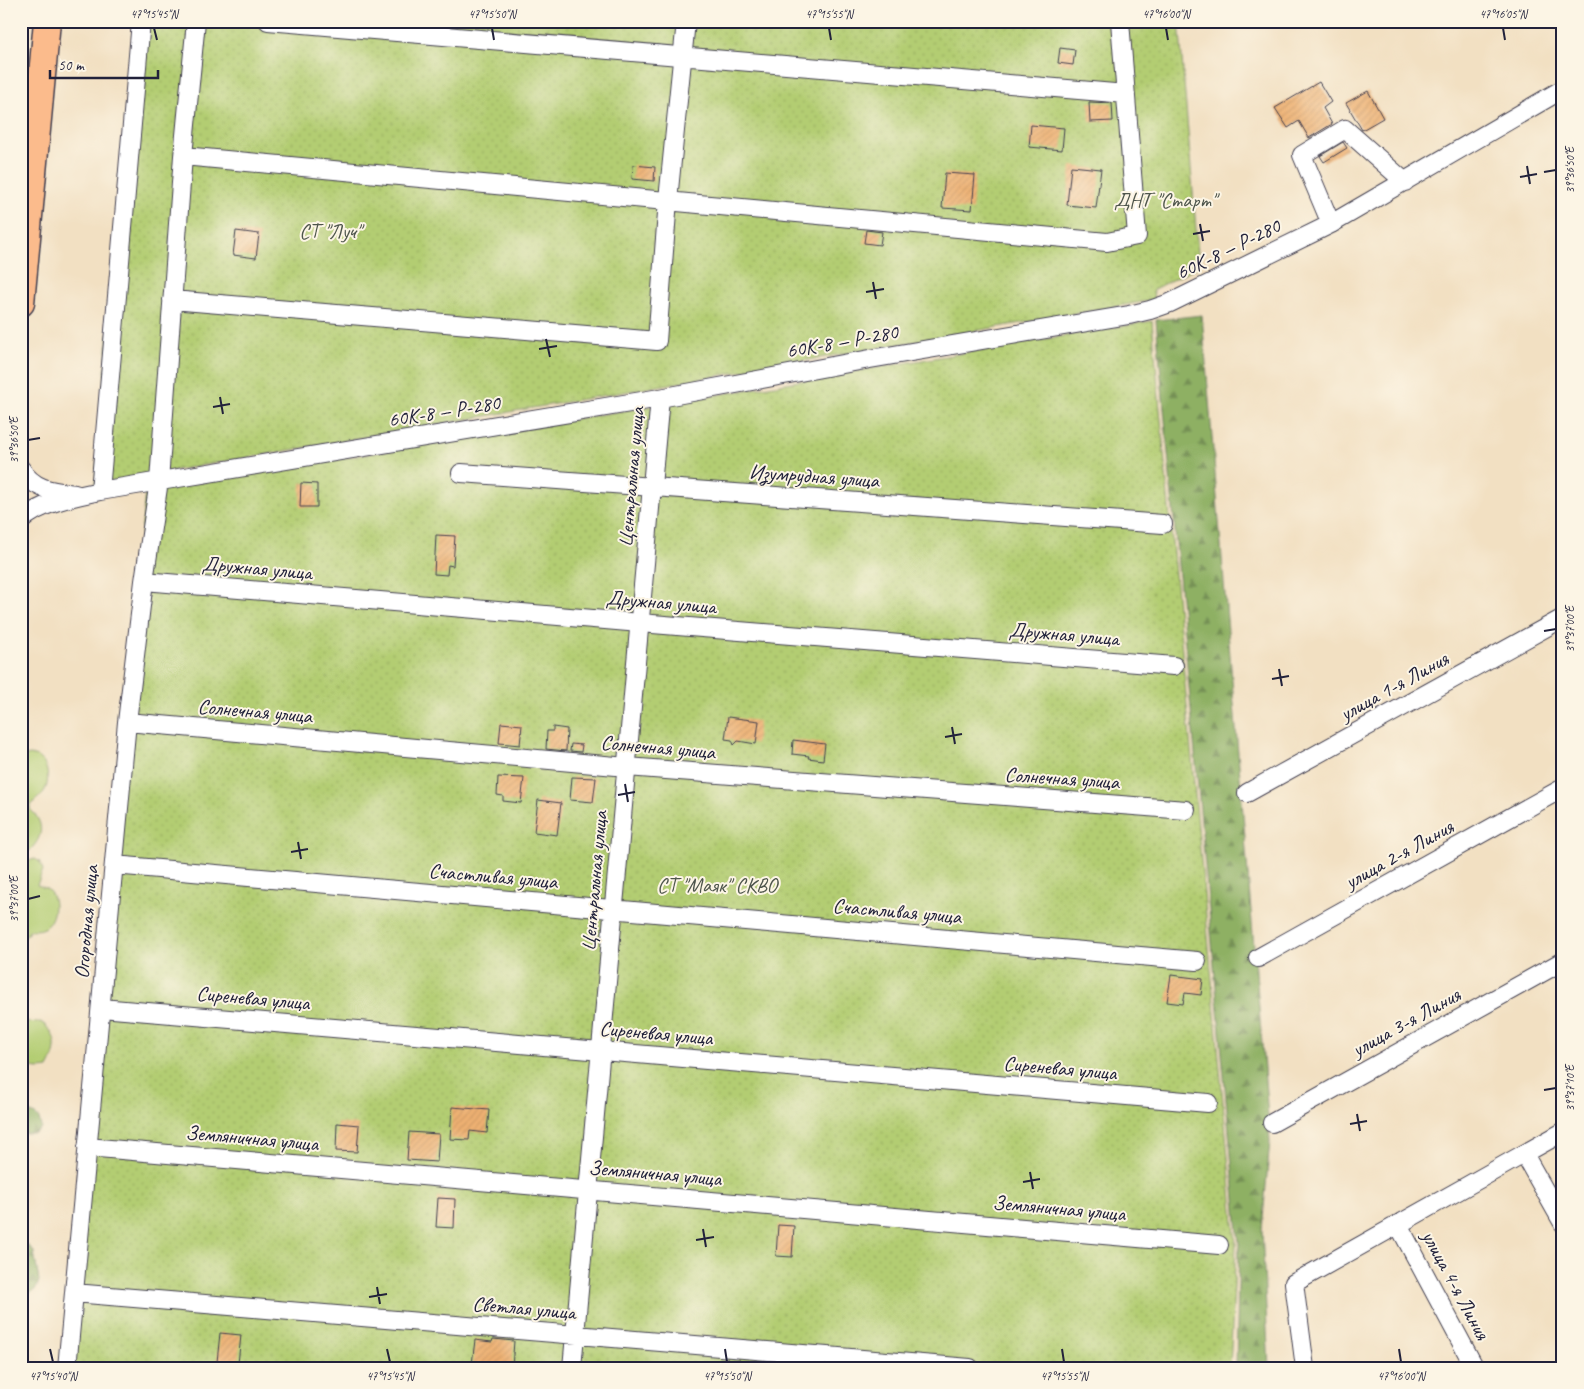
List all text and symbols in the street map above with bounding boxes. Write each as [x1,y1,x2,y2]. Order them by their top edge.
text: 47°15'45"N [130,6,179,22]
text: 47°15'50"N [468,6,517,22]
text: 47°15'55"N [805,6,854,22]
text: 47°16'00"N [1142,6,1191,22]
text: 47°16'05"N [1479,6,1528,22]
scale bar [50,48,158,80]
text: 50 m [58,56,85,75]
text: 39°36'50"E [1562,145,1578,193]
park label: ДНТ "Старт" [1114,187,1220,213]
street label: 60К-8 — Р-280 [1172,212,1286,285]
park label: СТ "Луч" [299,218,365,244]
street label: 60К-8 — Р-280 [784,318,901,364]
street label: 60К-8 — Р-280 [386,389,503,433]
street label: Центральная улица [612,404,650,548]
text: 39°36'50"E [6,415,22,463]
street label: Изумрудная улица [748,459,882,495]
street label: Дружная улица [201,550,315,586]
street label: Дружная улица [605,584,719,620]
text: 39°37'00"E [1562,604,1578,652]
street label: Дружная улица [1008,616,1122,652]
street label: улица 1-я Линия [1333,645,1454,727]
street label: Солнечная улица [197,693,315,729]
street label: Солнечная улица [600,729,718,765]
street label: Солнечная улица [1004,761,1122,795]
street label: Центральная улица [575,808,613,952]
street label: улица 2-я Линия [1338,813,1459,895]
street label: Счастливая улица [428,857,560,895]
street label: Огородная улица [68,862,104,980]
park label: СТ "Маяк" СКВО [657,872,780,898]
text: 39°37'00"E [6,874,22,922]
street label: Счастливая улица [832,892,964,930]
street label: Сиреневая улица [195,980,312,1016]
street label: улица 3-я Линия [1345,981,1466,1063]
street label: Сиреневая улица [598,1015,715,1051]
street label: Сиреневая улица [1002,1050,1119,1086]
text: 39°37'10"E [1562,1063,1578,1111]
street label: Земляничная улица [185,1119,321,1157]
street label: Земляничная улица [588,1154,724,1192]
street label: Земляничная улица [992,1189,1128,1227]
street label: улица 4-я Линия [1415,1224,1496,1345]
street label: Светлая улица [471,1291,579,1326]
text: 47°15'40"N [29,1368,78,1384]
text: 47°15'45"N [366,1368,415,1384]
text: 47°15'50"N [703,1368,752,1384]
text: 47°15'55"N [1040,1368,1089,1384]
text: 47°16'00"N [1377,1368,1426,1384]

